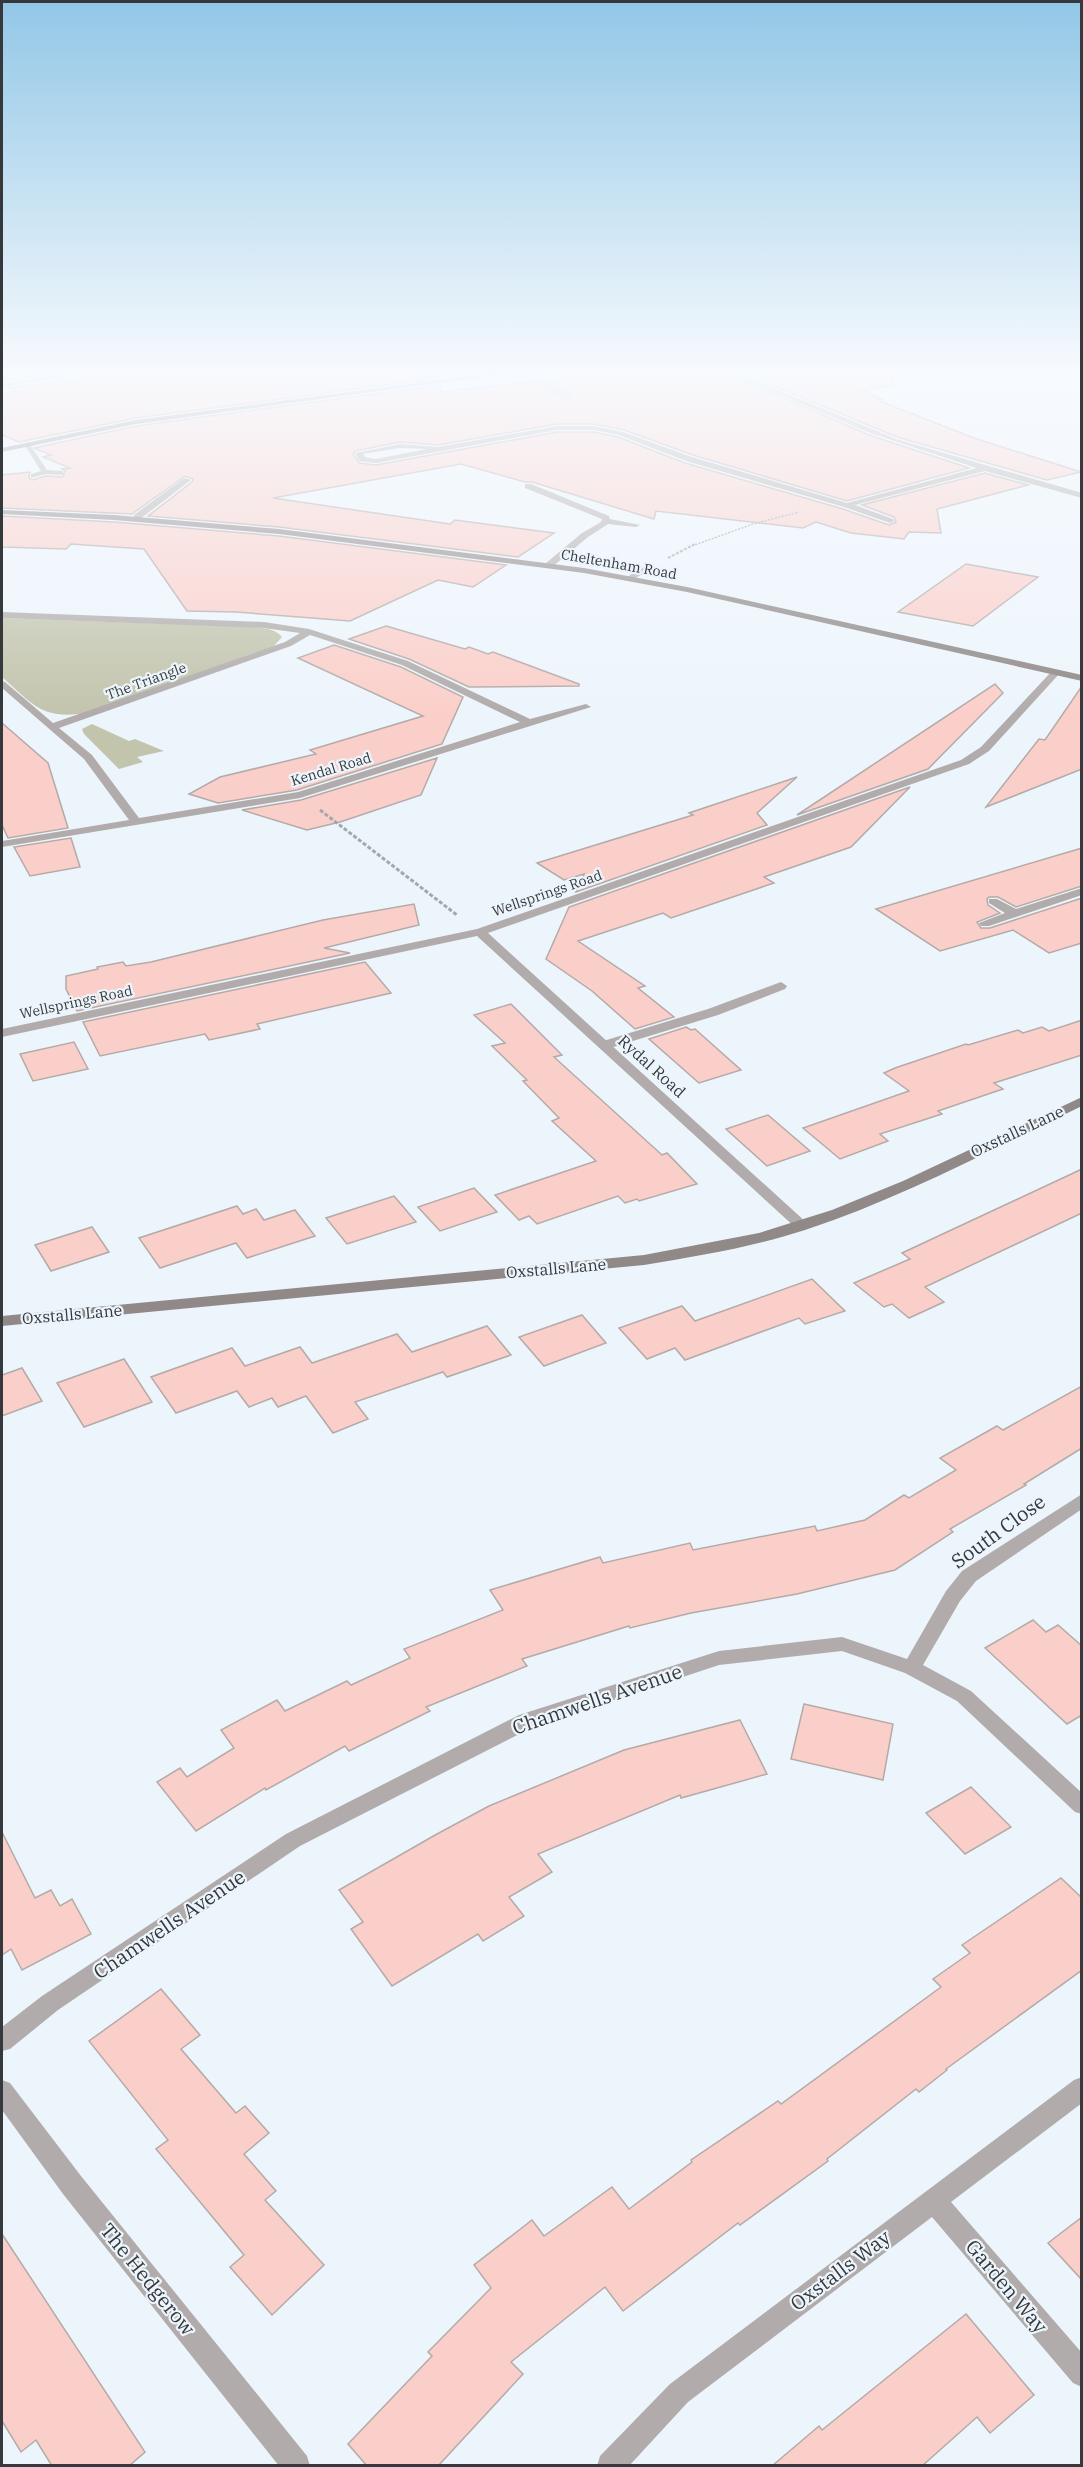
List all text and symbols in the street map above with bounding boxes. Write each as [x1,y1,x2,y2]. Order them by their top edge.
street label: Cheltenham Road [560,545,679,583]
street label: The Triangle [103,658,189,704]
street label: Kendal Road [289,748,374,790]
street label: Wellsprings Road [490,866,605,920]
street label: Wellsprings Road [18,981,135,1023]
street label: Rydal Road [614,1030,690,1102]
street label: Oxstalls Lane [967,1101,1067,1161]
street label: Oxstalls Lane [505,1254,607,1282]
street label: Oxstalls Lane [21,1300,123,1328]
street label: South Close [945,1488,1051,1574]
street label: Chamwells Avenue [508,1657,686,1741]
street label: Chamwells Avenue [88,1863,250,1985]
street label: The Hedgerow [94,2217,202,2341]
street label: Oxstalls Way [784,2223,896,2317]
street label: Garden Way [960,2234,1054,2339]

